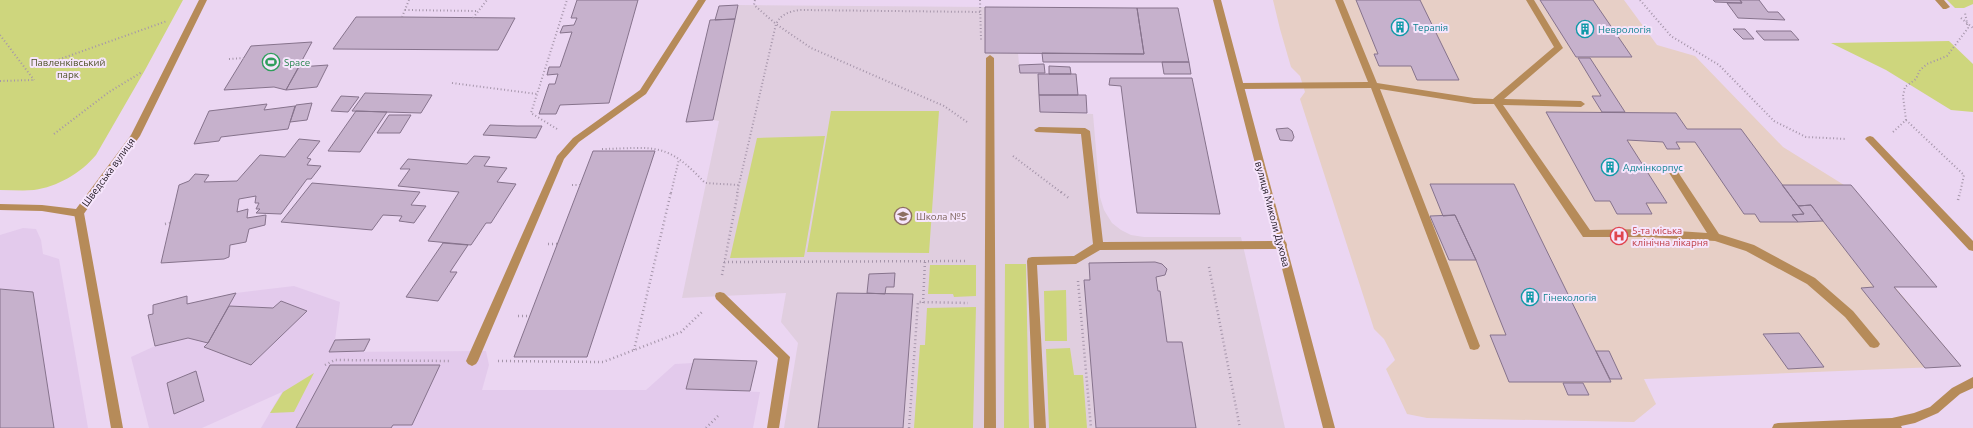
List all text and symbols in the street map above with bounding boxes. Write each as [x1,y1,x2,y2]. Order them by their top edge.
building icon: Терапія [1390,17,1410,37]
building icon: Неврологія [1575,19,1595,39]
place label: Терапія [1413,22,1448,33]
place label: Неврологія [1598,24,1651,35]
sports icon: Space [261,52,281,72]
park label: Павленківський парк [31,57,105,80]
place label: Space [284,57,310,68]
street label: Шведська вулиця [80,136,137,209]
building icon: Адмінкорпус [1600,157,1620,177]
street label: вулиця Миколи Духова [1253,160,1292,268]
place label: Адмінкорпус [1623,162,1683,173]
school or university icon: Школа №5 [893,206,913,226]
place label: Школа №5 [916,211,966,222]
place label: 5-та міська клінічна лікарня [1632,225,1708,248]
hospital icon: 5-та міська клінічна лікарня [1609,226,1629,246]
building icon: Гінекологія [1520,287,1540,307]
place label: Гінекологія [1543,292,1597,303]

